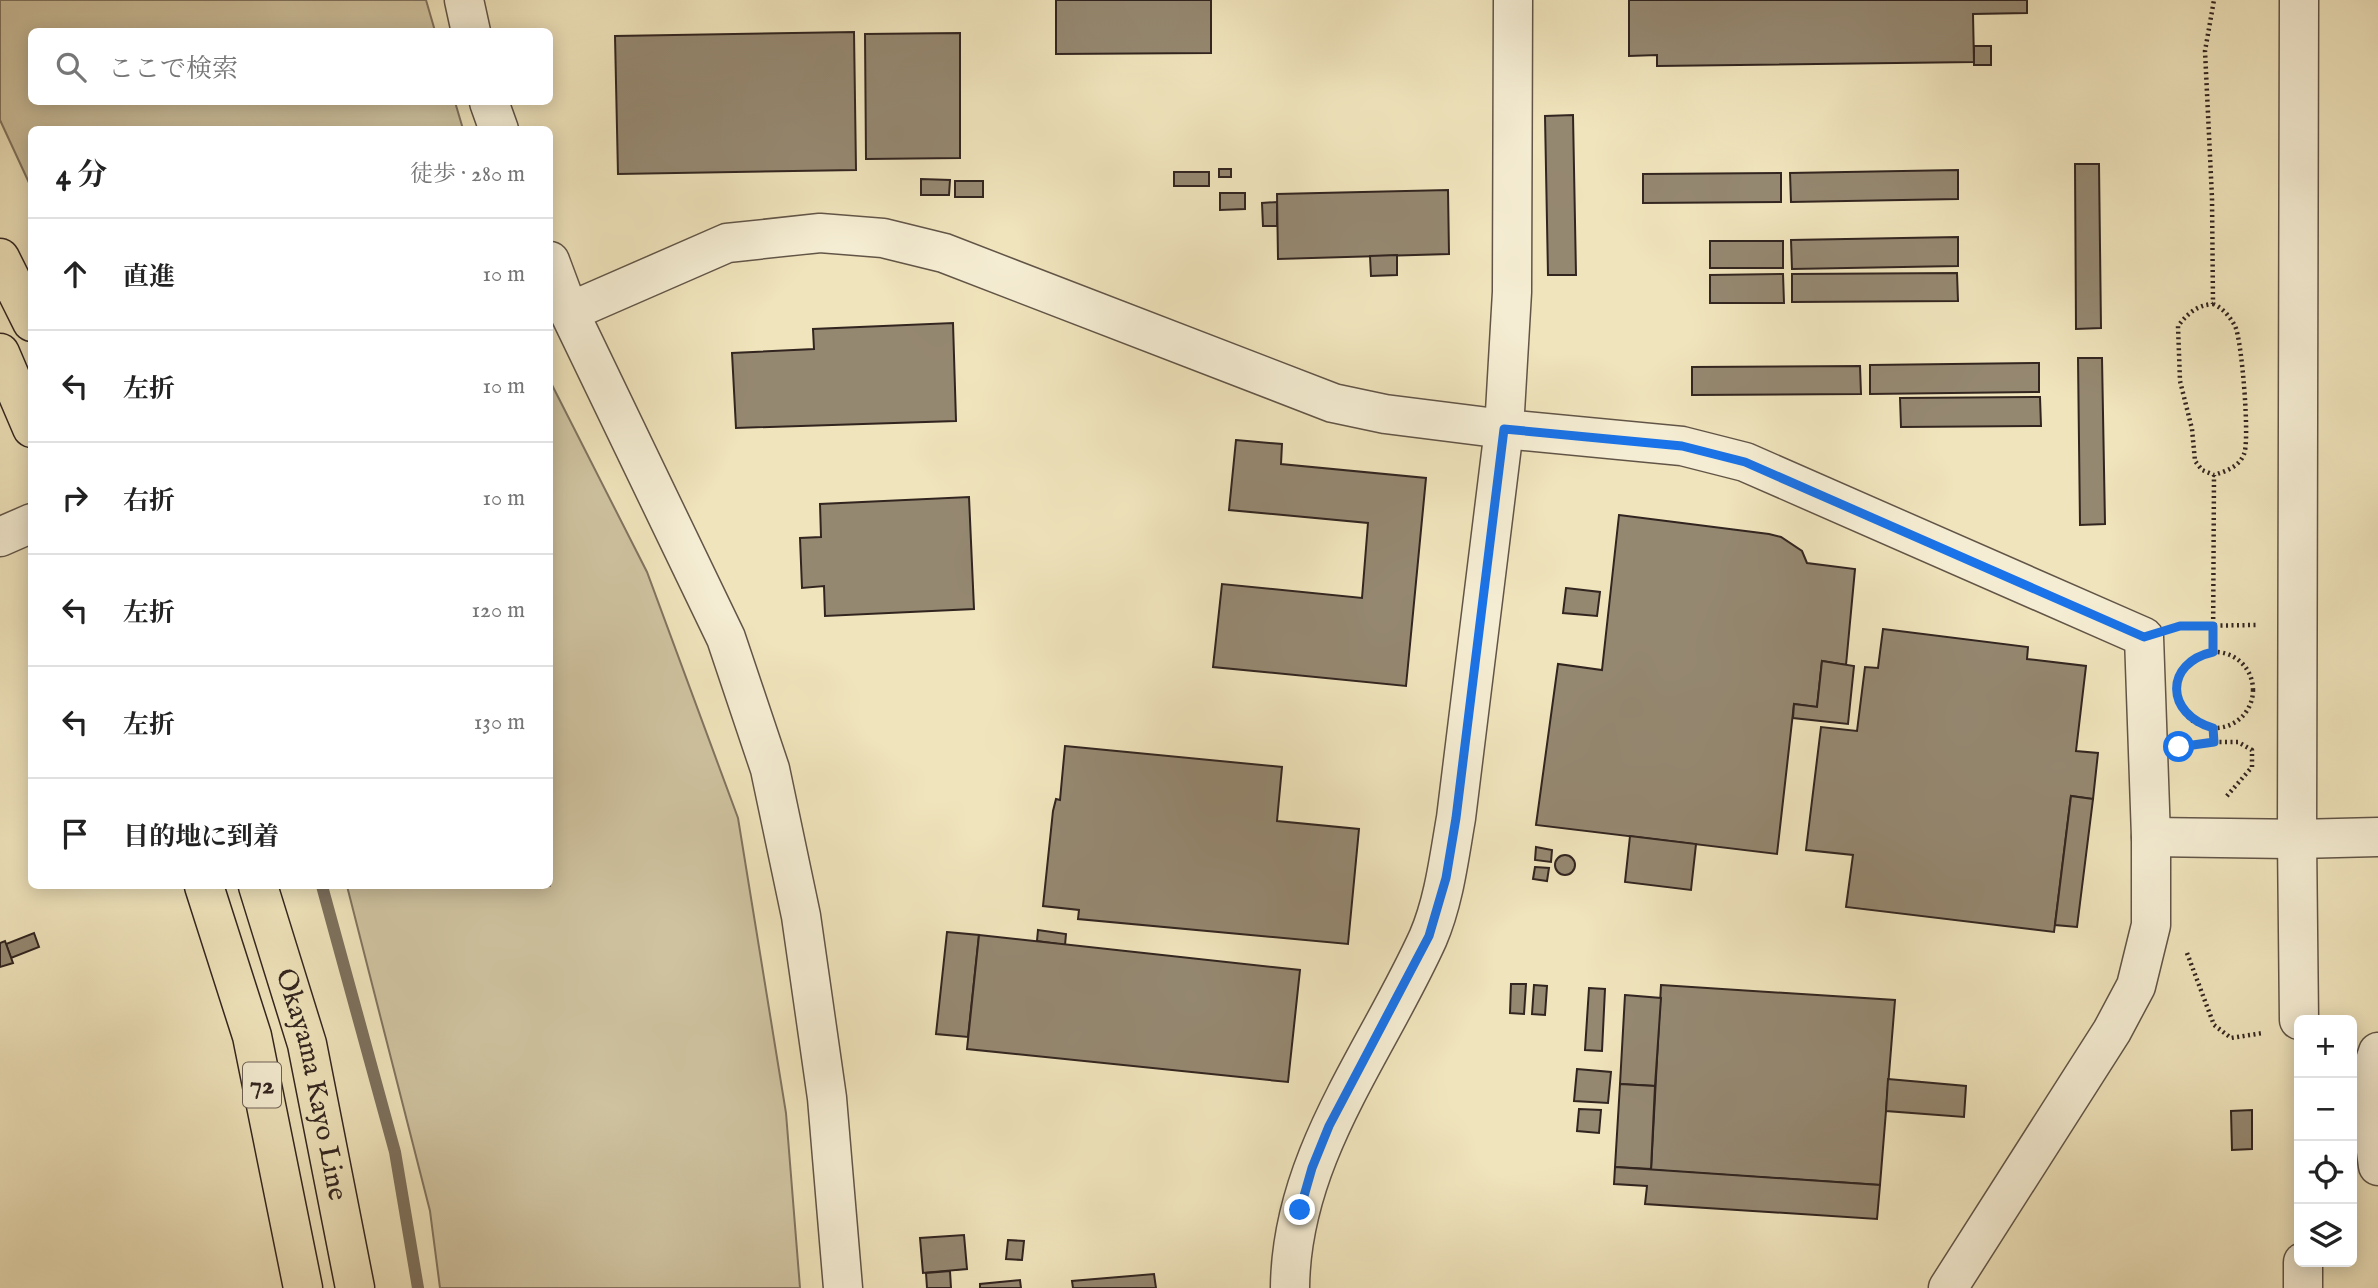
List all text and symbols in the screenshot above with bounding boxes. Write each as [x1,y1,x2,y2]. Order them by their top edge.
search box [28,28,553,105]
icon: search [52,48,90,86]
text: ここで検索 [108,53,238,86]
text: 4 分 [56,157,107,195]
text: 徒歩 · 280 m [410,160,525,189]
icon: ahead [56,255,94,293]
text: 10 m [482,260,525,289]
text: 直進 [123,261,175,294]
icon: left [56,367,94,405]
text: 10 m [482,372,525,401]
text: 左折 [123,373,175,406]
icon: right [56,479,94,517]
text: 10 m [482,484,525,513]
text: 右折 [123,485,175,518]
icon: left [56,591,94,629]
text: 120 m [472,596,525,625]
text: 左折 [123,597,175,630]
icon: left [56,703,94,741]
text: 130 m [474,708,525,737]
text: 左折 [123,709,175,742]
route start [2163,731,2194,762]
icon: arrive [56,815,94,853]
text: 目的地に到着 [123,821,279,854]
street label: Okayama Kayo Line [267,964,355,1204]
map controls [2294,1015,2357,1267]
button: + [2294,1015,2357,1078]
road number: 72 [243,1062,281,1108]
button: − [2294,1078,2357,1141]
button: locate [2294,1141,2357,1204]
route end [1284,1194,1315,1225]
button: layers [2294,1204,2357,1267]

